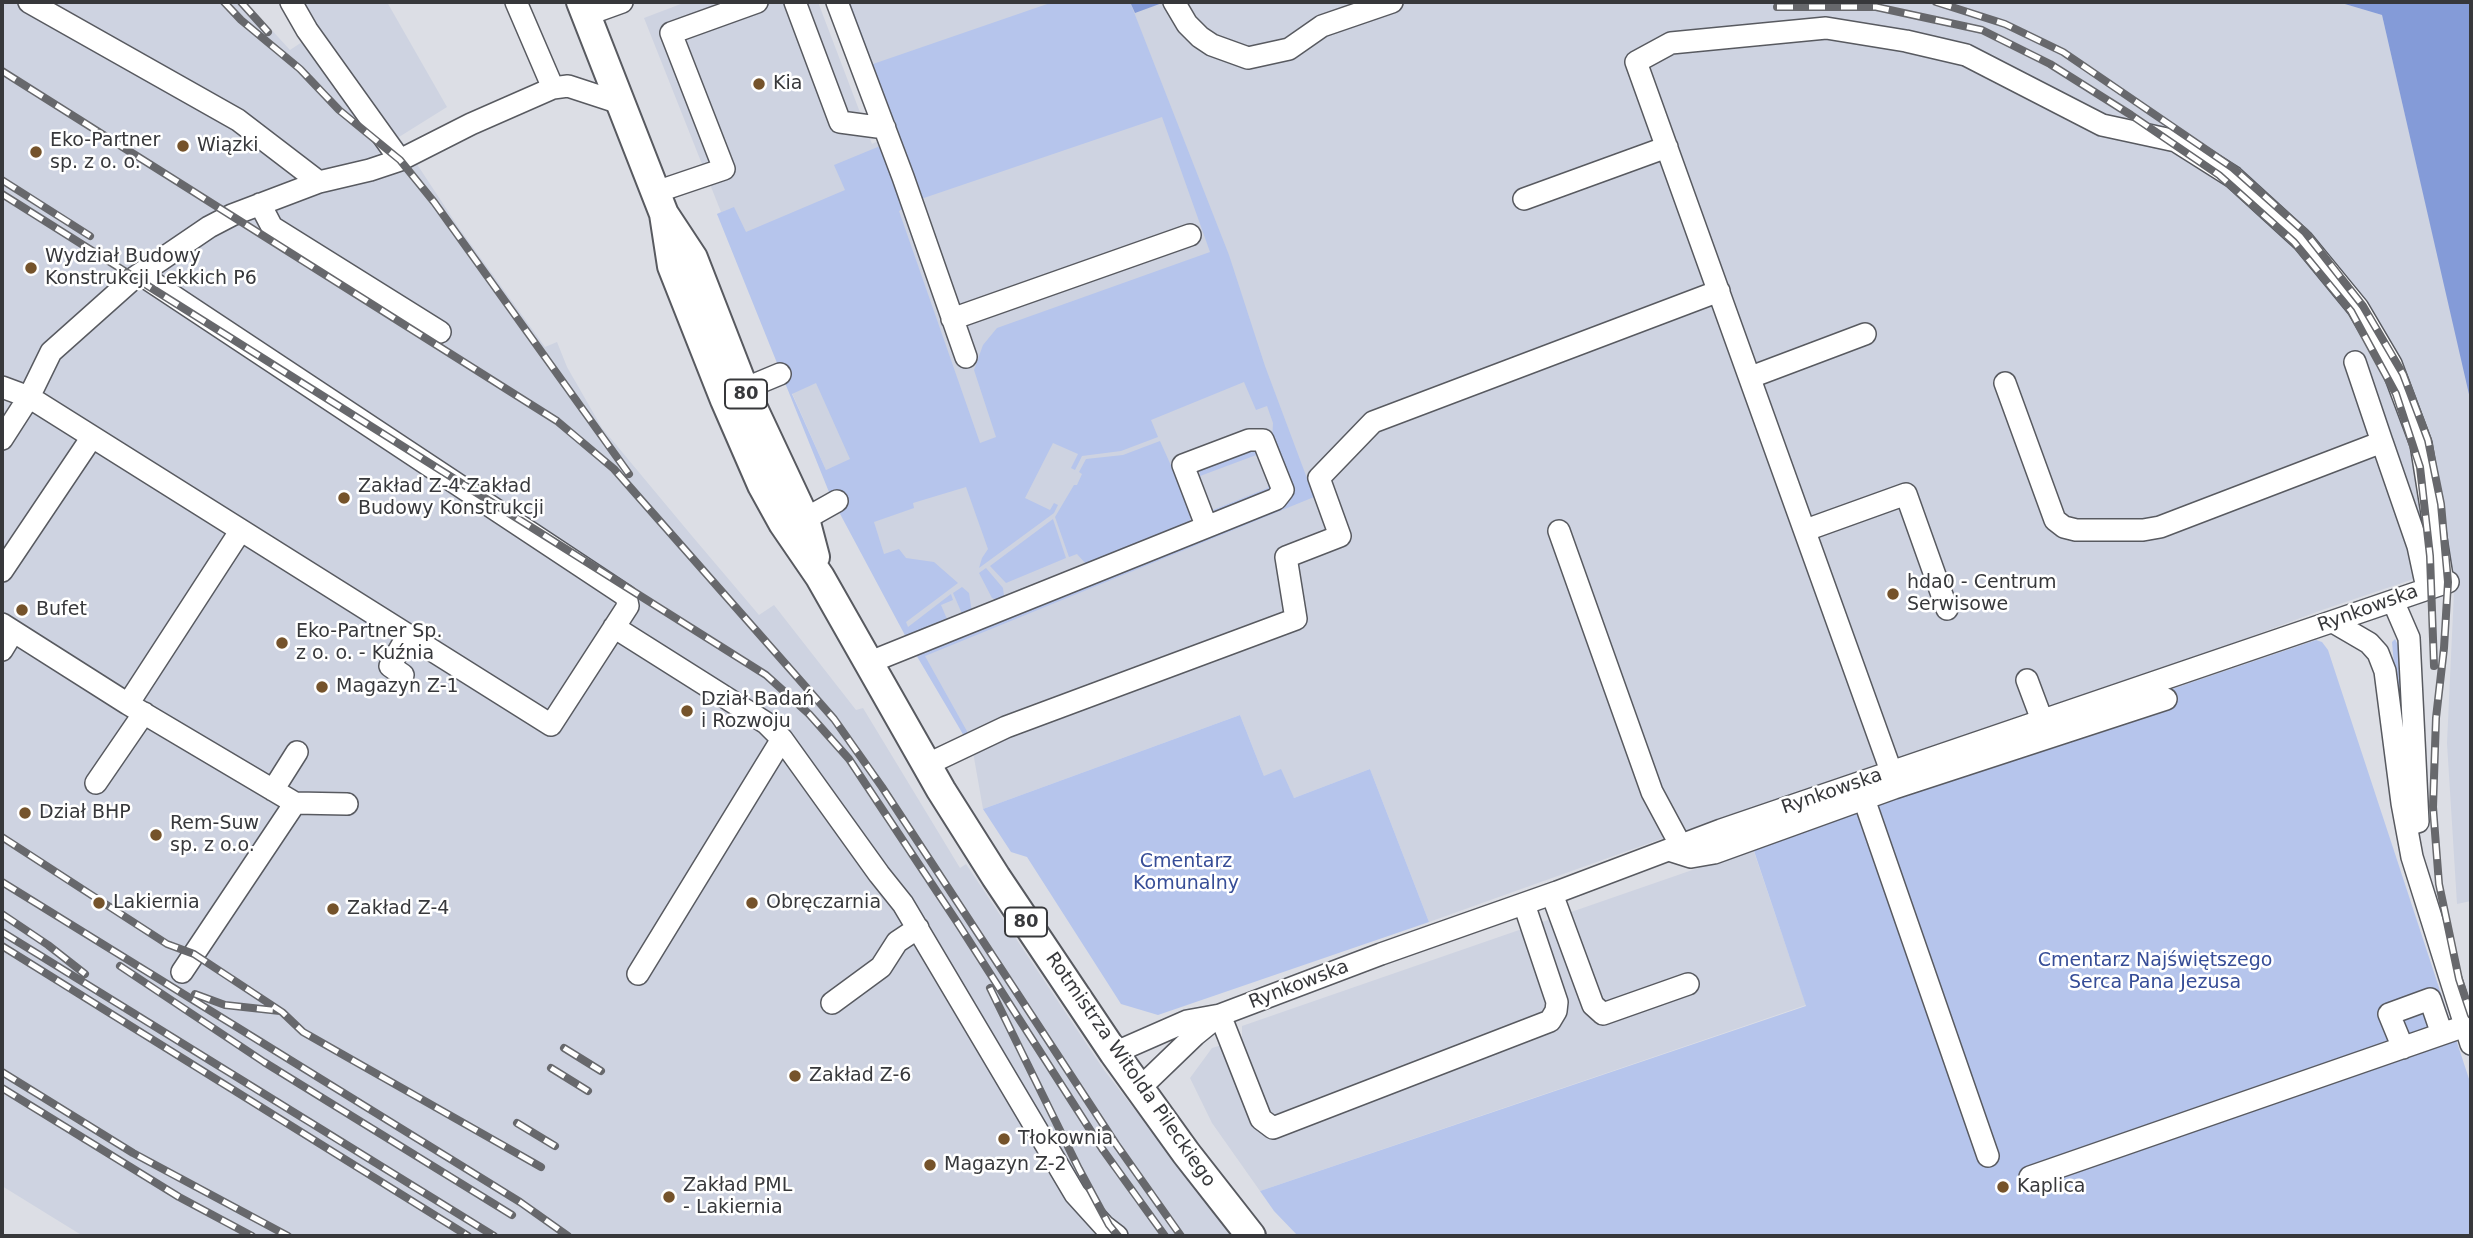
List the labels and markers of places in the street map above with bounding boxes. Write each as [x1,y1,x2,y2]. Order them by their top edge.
place label: Kia [773,73,802,95]
marker: Kia [751,76,767,92]
place label: Eko-Partner sp. z o. o. [50,130,160,174]
place label: Wiązki [197,135,259,157]
marker: Wiązki [175,138,191,154]
marker: Eko-Partner sp. z o. o. [28,144,44,160]
place label: Wydział Budowy Konstrukcji Lekkich P6 [45,246,257,290]
marker: Wydział Budowy Konstrukcji Lekkich P6 [23,260,39,276]
place label: Zakład Z-4 Zakład Budowy Konstrukcji [358,476,544,520]
marker: Zakład Z-4 Zakład Budowy Konstrukcji [336,490,352,506]
place label: hda0 - Centrum Serwisowe [1907,572,2057,616]
marker: hda0 - Centrum Serwisowe [1885,586,1901,602]
place label: Bufet [36,599,87,621]
marker: Bufet [14,602,30,618]
place label: Eko-Partner Sp. z o. o. - Kuźnia [296,621,442,665]
marker: Eko-Partner Sp. z o. o. - Kuźnia [274,635,290,651]
place label: Magazyn Z-1 [336,676,459,698]
marker: Magazyn Z-1 [314,679,330,695]
place label: Dział Badań i Rozwoju [701,689,814,733]
marker: Dział Badań i Rozwoju [679,703,695,719]
place label: Dział BHP [39,802,131,824]
marker: Dział BHP [17,805,33,821]
place label: Rem-Suw sp. z o.o. [170,813,259,857]
marker: Rem-Suw sp. z o.o. [148,827,164,843]
place label: Lakiernia [113,892,200,914]
place label: Obręczarnia [766,892,881,914]
marker: Lakiernia [91,895,107,911]
marker: Obręczarnia [744,895,760,911]
place label: Zakład Z-4 [347,898,449,920]
marker: Zakład Z-4 [325,901,341,917]
place label: Zakład Z-6 [809,1065,911,1087]
marker: Zakład Z-6 [787,1068,803,1084]
place label: Tłokownia [1018,1128,1113,1150]
marker: Tłokownia [996,1131,1012,1147]
place label: Magazyn Z-2 [944,1154,1067,1176]
marker: Magazyn Z-2 [922,1157,938,1173]
place label: Zakład PML - Lakiernia [683,1175,792,1219]
place label: Kaplica [2017,1176,2085,1198]
marker: Kaplica [1995,1179,2011,1195]
marker: Zakład PML - Lakiernia [661,1189,677,1205]

